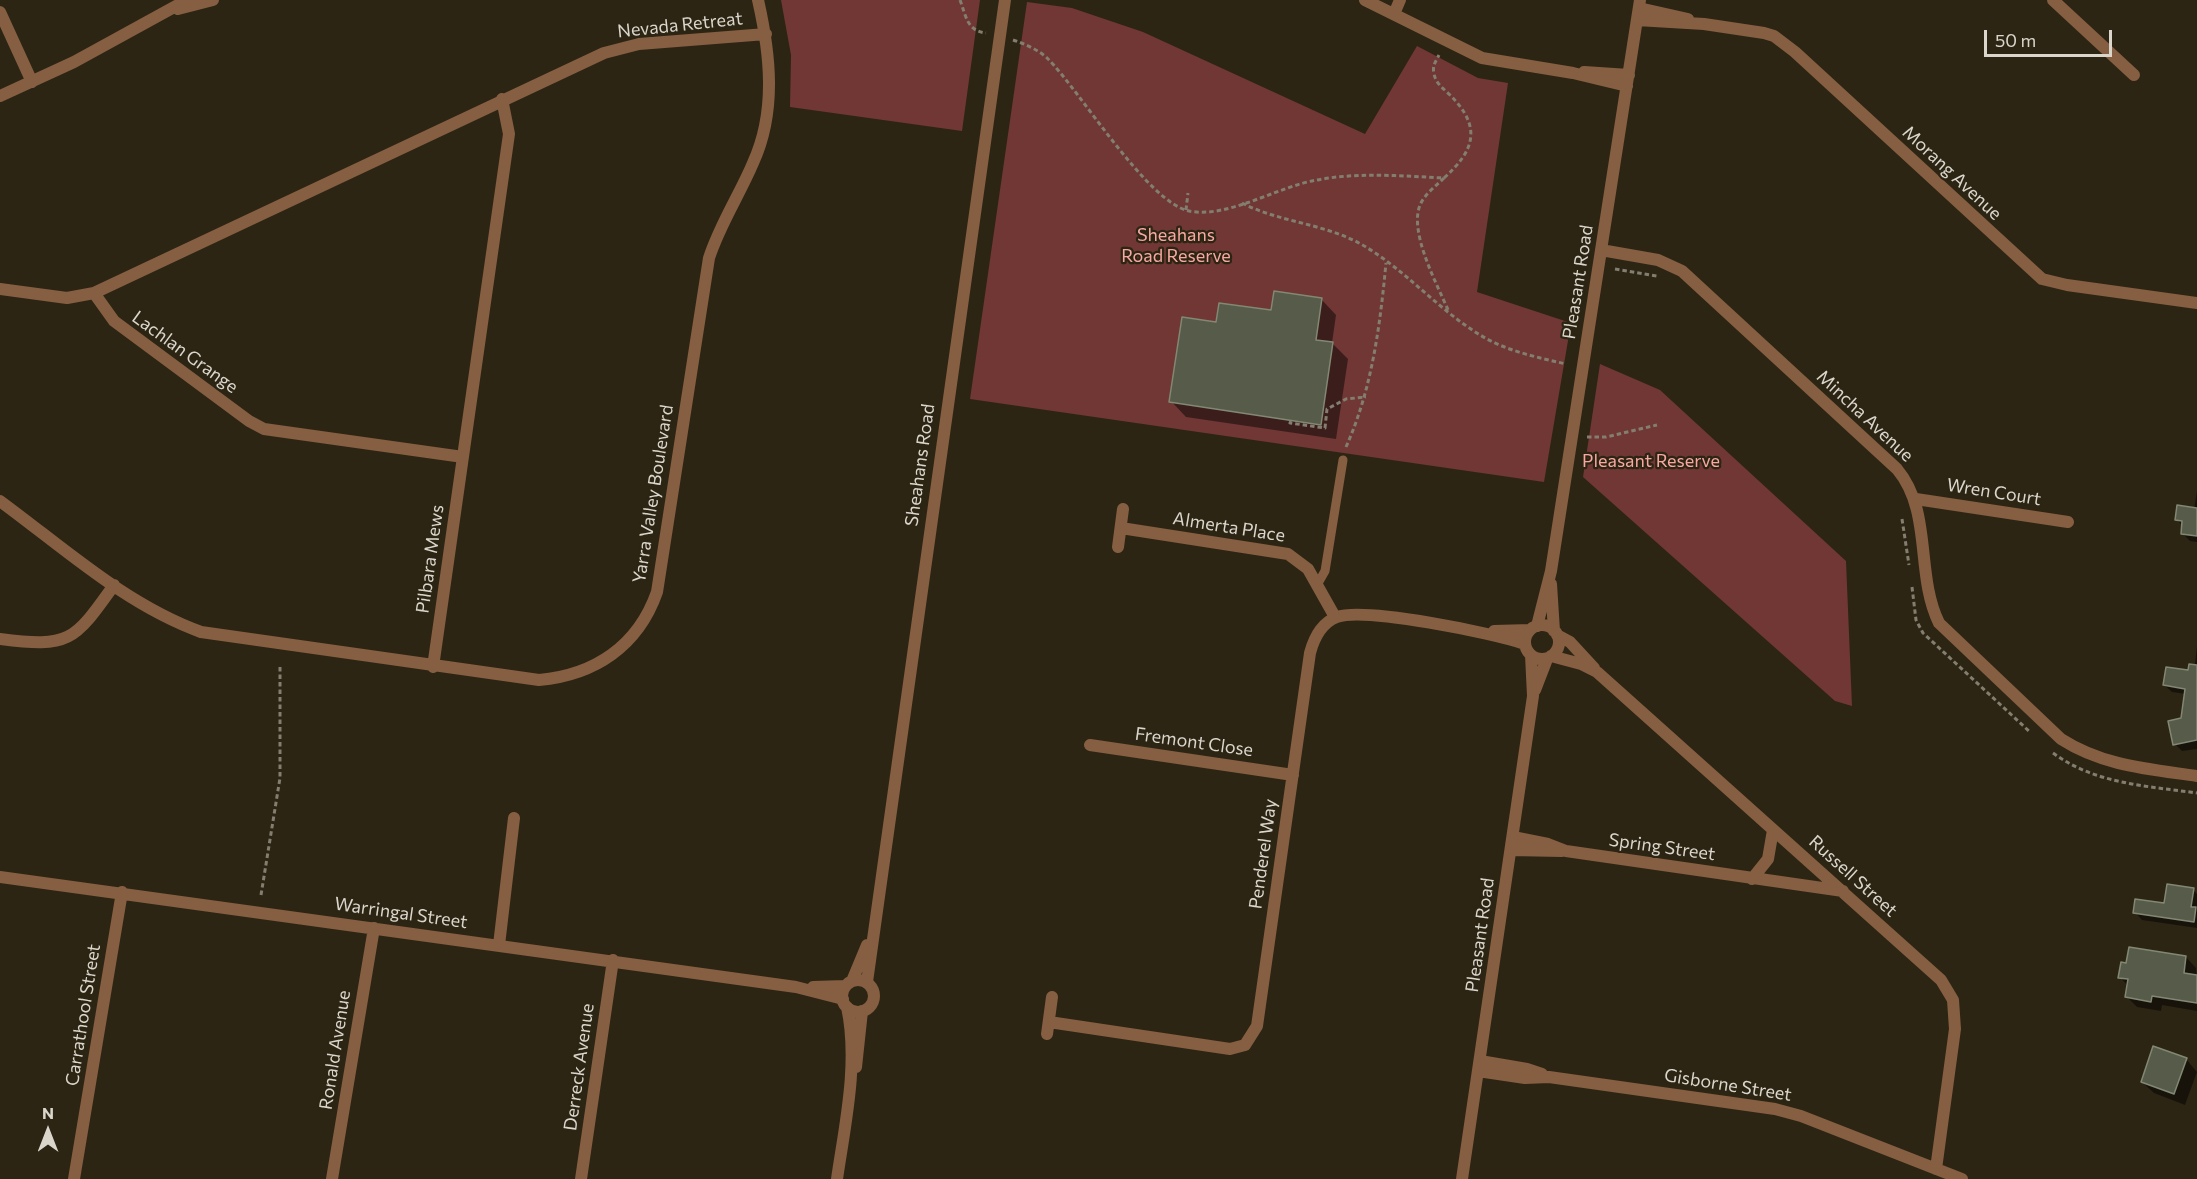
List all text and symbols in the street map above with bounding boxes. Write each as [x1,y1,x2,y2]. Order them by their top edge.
street label: Nevada Retreat [616,8,744,42]
scale bar [1987,18,2114,56]
text: 50 m [1995,29,2036,51]
street label: Morang Avenue [1898,121,2006,225]
street label: Pleasant Road [1558,223,1598,341]
park label: Sheahans Road Reserve [1121,224,1231,266]
street label: Lachlan Grange [128,306,242,398]
street label: Mincha Avenue [1812,366,1918,466]
street label: Sheahans Road [901,402,939,528]
street label: Yarra Valley Boulevard [628,403,678,585]
park label: Pleasant Reserve [1582,450,1720,472]
street label: Wren Court [1945,474,2043,510]
street label: Pilbara Mews [412,503,448,615]
street label: Almerta Place [1171,507,1287,547]
street label: Fremont Close [1133,723,1255,761]
street label: Penderel Way [1245,798,1281,910]
street label: Spring Street [1607,829,1717,865]
street label: Russell Street [1804,831,1902,921]
street label: Pleasant Road [1461,876,1499,994]
street label: Warringal Street [333,893,469,933]
street label: Carrathool Street [61,942,105,1088]
street label: Ronald Avenue [315,989,355,1111]
street label: Derreck Avenue [559,1002,599,1132]
street label: Gisborne Street [1663,1064,1793,1106]
north arrow [18,1101,78,1161]
text: N [42,1103,54,1122]

